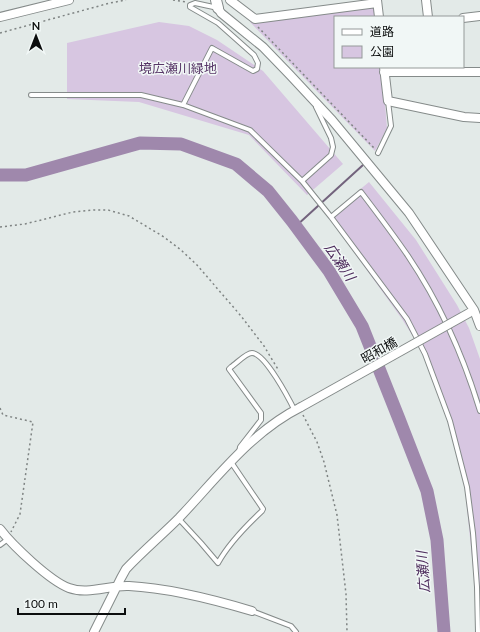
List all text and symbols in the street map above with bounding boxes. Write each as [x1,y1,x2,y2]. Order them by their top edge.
north arrow [16,16,56,56]
legend [334,16,464,68]
text: N [32,19,40,32]
text: 道路 [370,24,394,39]
text: 公園 [370,44,394,59]
park label: 境広瀬川緑地 [139,60,217,76]
water label: 広瀬川 [322,240,360,286]
street label: 昭和橋 [358,334,400,366]
water label: 広瀬川 [412,548,432,594]
scale bar [18,590,125,616]
text: 100 m [24,596,58,611]

